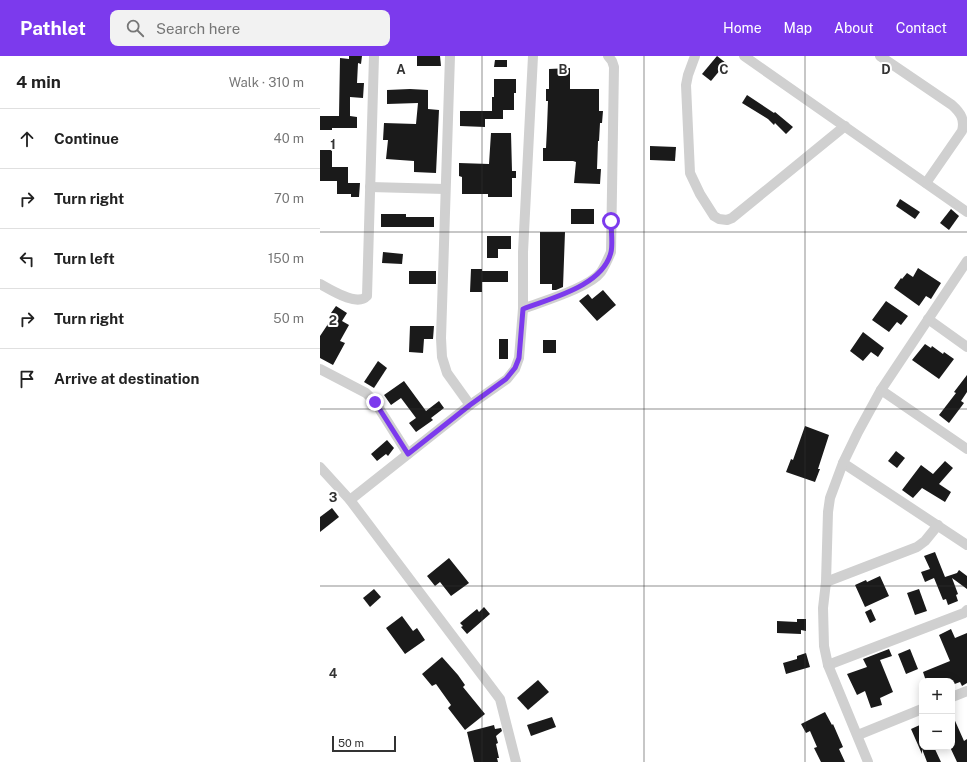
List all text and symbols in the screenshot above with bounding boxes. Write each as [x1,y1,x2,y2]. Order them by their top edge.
search box [110,10,390,46]
text: Pathlet [20,17,86,39]
icon: search [124,17,146,39]
text: Search here [156,20,240,37]
text: Home [723,20,762,36]
text: Map [784,20,812,36]
text: About [834,20,874,36]
text: Contact [896,20,947,36]
text: A [396,62,406,77]
text: B [559,62,568,77]
text: C [719,62,729,77]
text: D [881,62,891,77]
text: 4 min [16,72,61,92]
text: Walk · 310 m [229,75,304,90]
icon: ahead [16,128,38,150]
text: Continue [54,130,119,147]
text: 40 m [273,131,304,146]
text: 1 [330,137,336,152]
icon: right [16,188,38,210]
text: Turn right [54,190,124,207]
text: 70 m [274,191,304,206]
route start [602,212,620,230]
icon: left [16,248,38,270]
text: Turn left [54,250,115,267]
text: 150 m [268,251,304,266]
icon: right [16,308,38,330]
text: Turn right [54,310,124,327]
text: 50 m [273,311,304,326]
text: 2 [329,313,337,328]
icon: arrive [16,368,38,390]
text: Arrive at destination [54,370,199,387]
route end [366,393,384,411]
text: 3 [329,490,338,505]
text: 4 [329,666,338,681]
map controls [919,678,955,750]
button: + [919,678,955,714]
button: − [919,714,955,750]
scale bar [332,734,396,753]
text: 50 m [338,737,364,749]

